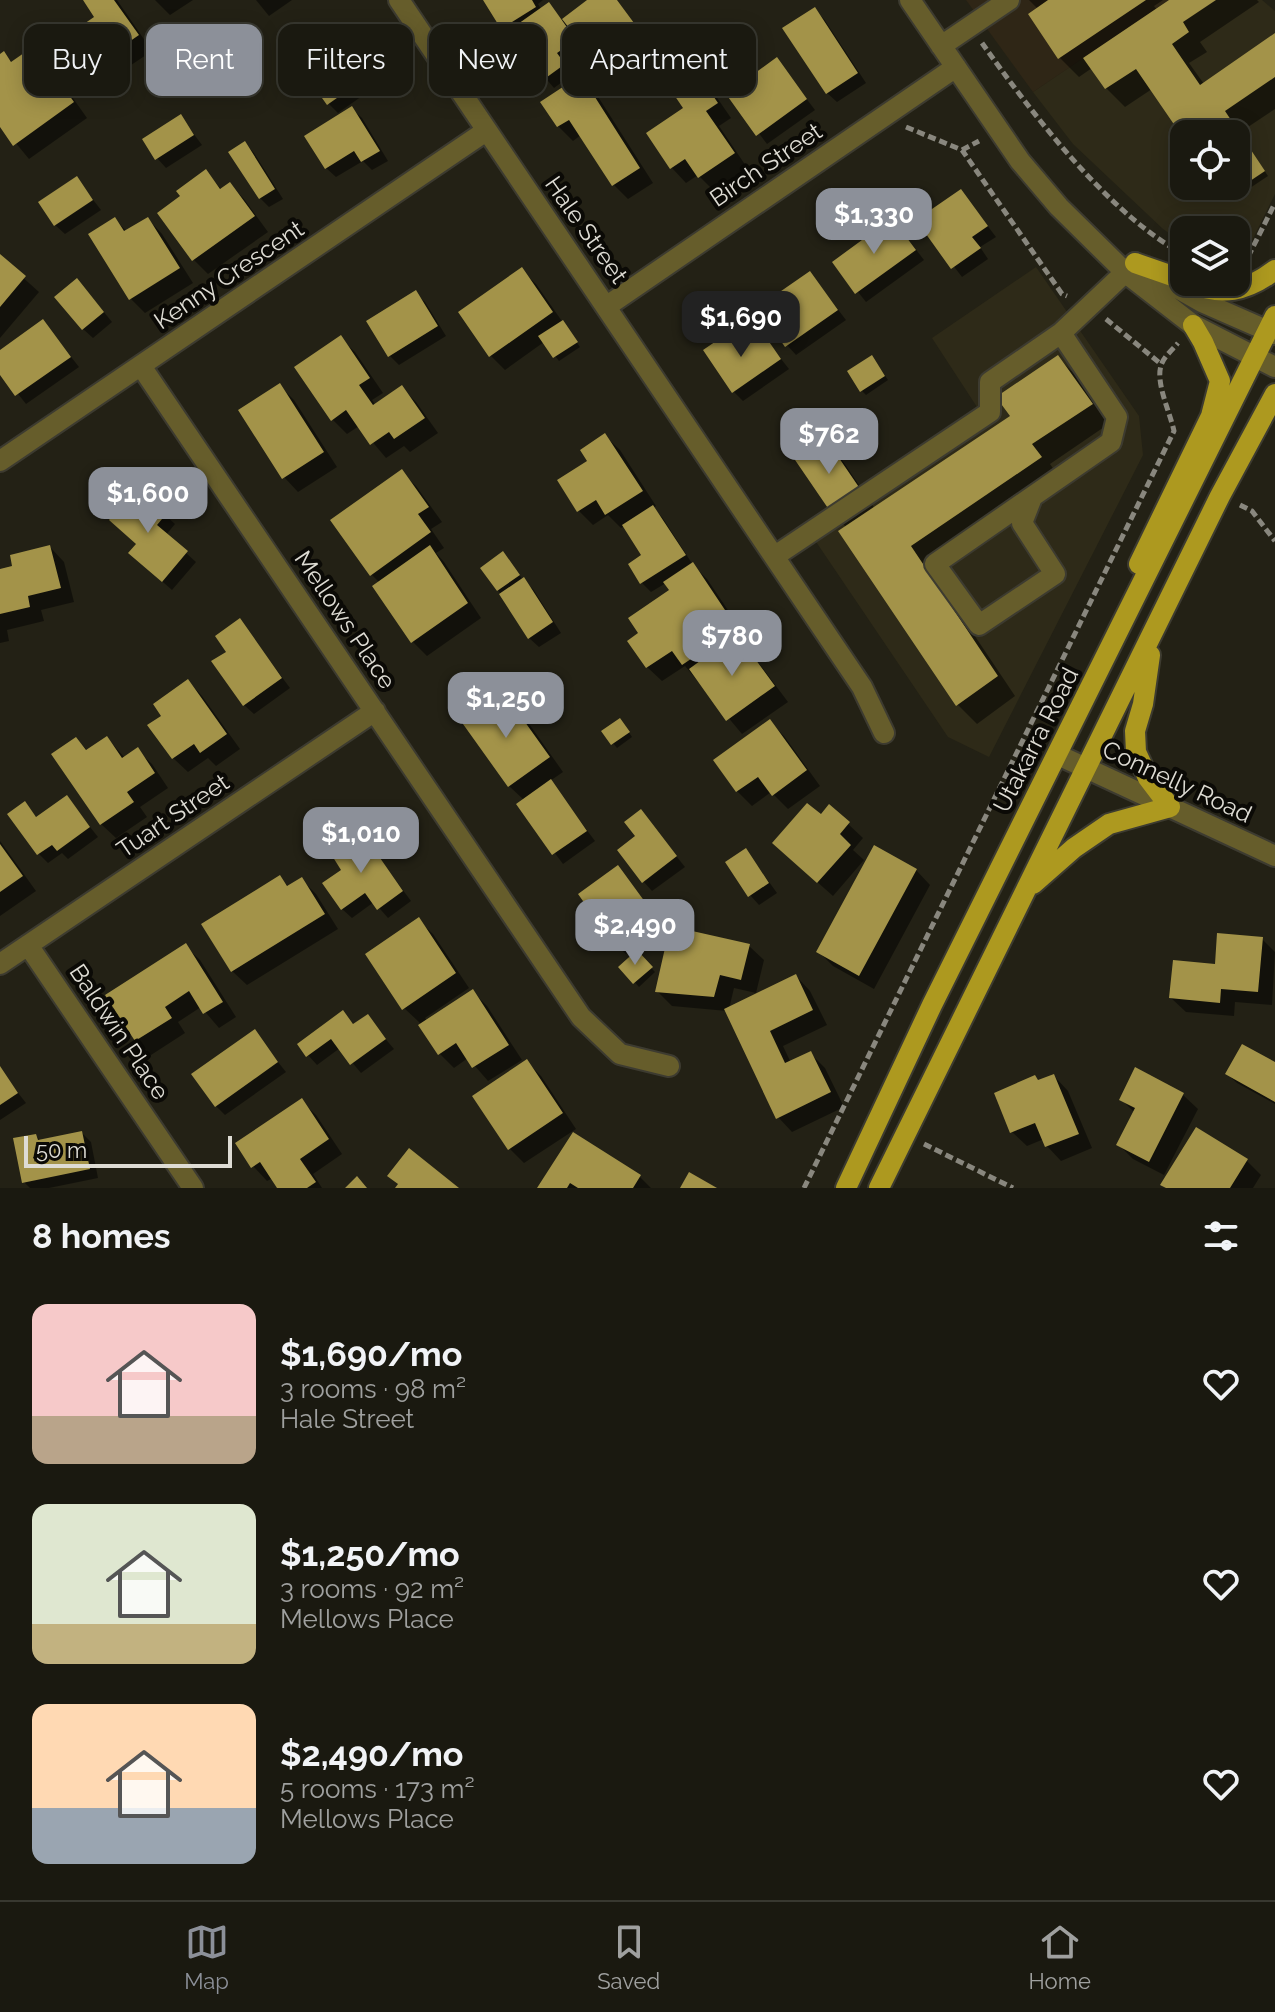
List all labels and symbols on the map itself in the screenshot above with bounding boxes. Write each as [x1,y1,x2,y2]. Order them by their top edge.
street label: Birch Street [704,116,827,213]
street label: Hale Street [539,171,634,289]
pin: $1,330 [809,188,939,256]
street label: Kenny Crescent [148,214,309,335]
pin: $1,690 [676,291,806,359]
pin: $762 [782,408,876,476]
pin: $1,600 [83,467,213,535]
street label: Mellows Place [289,545,402,694]
pin: $780 [685,610,779,678]
street label: Utakarra Road [987,663,1084,817]
pin: $1,250 [441,672,571,740]
street label: Connelly Road [1098,734,1257,829]
street label: Tuart Street [111,767,234,864]
pin: $1,010 [296,807,426,875]
pin: $2,490 [570,899,700,967]
street label: Baldwin Place [63,959,175,1105]
scale bar [24,1132,232,1168]

